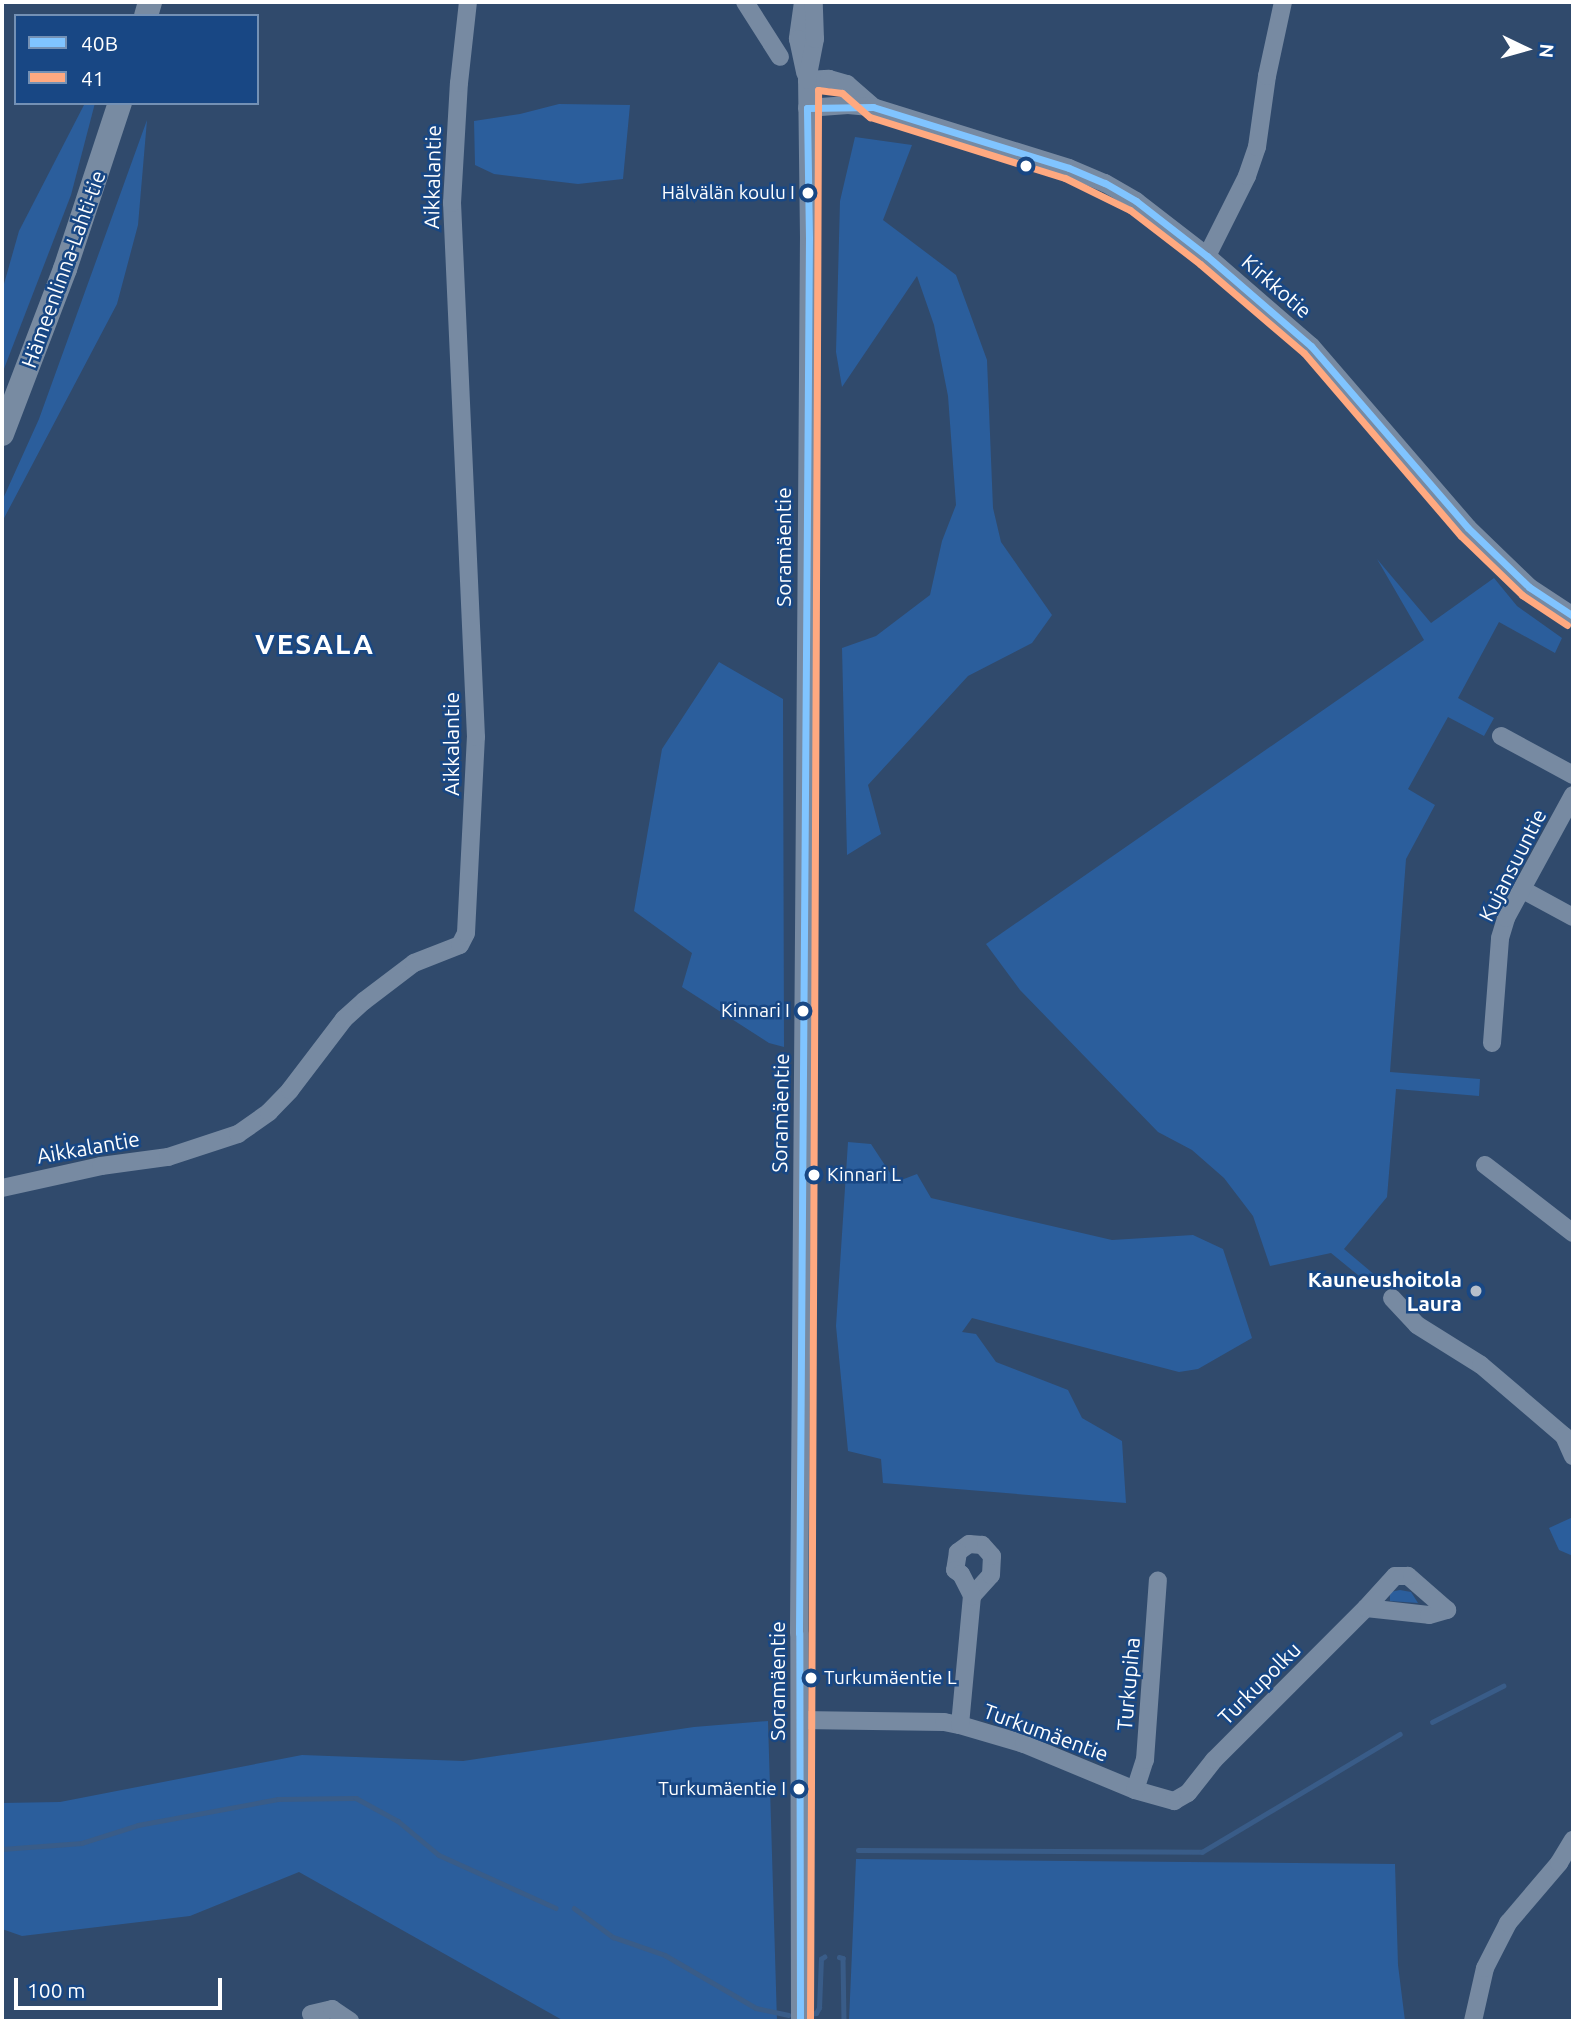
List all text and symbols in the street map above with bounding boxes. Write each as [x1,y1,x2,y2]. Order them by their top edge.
legend [14,14,259,105]
north arrow [1491,14,1561,84]
text: 40B [81,31,118,55]
text: N [1535,43,1558,59]
text: 41 [81,66,105,90]
street label: Aikkalantie [418,125,446,229]
unlabelled marker [1019,159,1033,173]
street label: Hämeenlinna-Lahti-tie [16,167,110,371]
place label: Hälvälän koulu I [662,182,795,204]
marker: Hälvälän koulu I [801,186,815,200]
street label: Kirkkotie [1237,249,1317,323]
street label: Soramäentie [770,487,796,607]
district label: VESALA [256,627,374,661]
street label: Aikkalantie [438,692,464,796]
street label: Kujansuuntie [1473,805,1551,925]
place label: Kinnari I [721,1000,790,1022]
marker: Kinnari I [796,1004,810,1018]
street label: Soramäentie [766,1053,794,1173]
street label: Aikkalantie [35,1126,141,1168]
place label: Kinnari L [827,1164,901,1186]
marker: Kinnari L [807,1168,821,1182]
place label: Kauneushoitola Laura [1308,1266,1462,1316]
marker: Kauneushoitola Laura [1468,1283,1484,1299]
street label: Soramäentie [764,1621,790,1741]
street label: Turkupiha [1111,1636,1145,1732]
street label: Turkupolku [1213,1637,1305,1729]
place label: Turkumäentie L [824,1667,957,1689]
marker: Turkumäentie L [804,1671,818,1685]
street label: Turkumäentie [980,1698,1112,1766]
place label: Turkumäentie I [658,1778,786,1800]
marker: Turkumäentie I [792,1782,806,1796]
scale bar [18,1964,226,2008]
text: 100 m [27,1978,85,2002]

